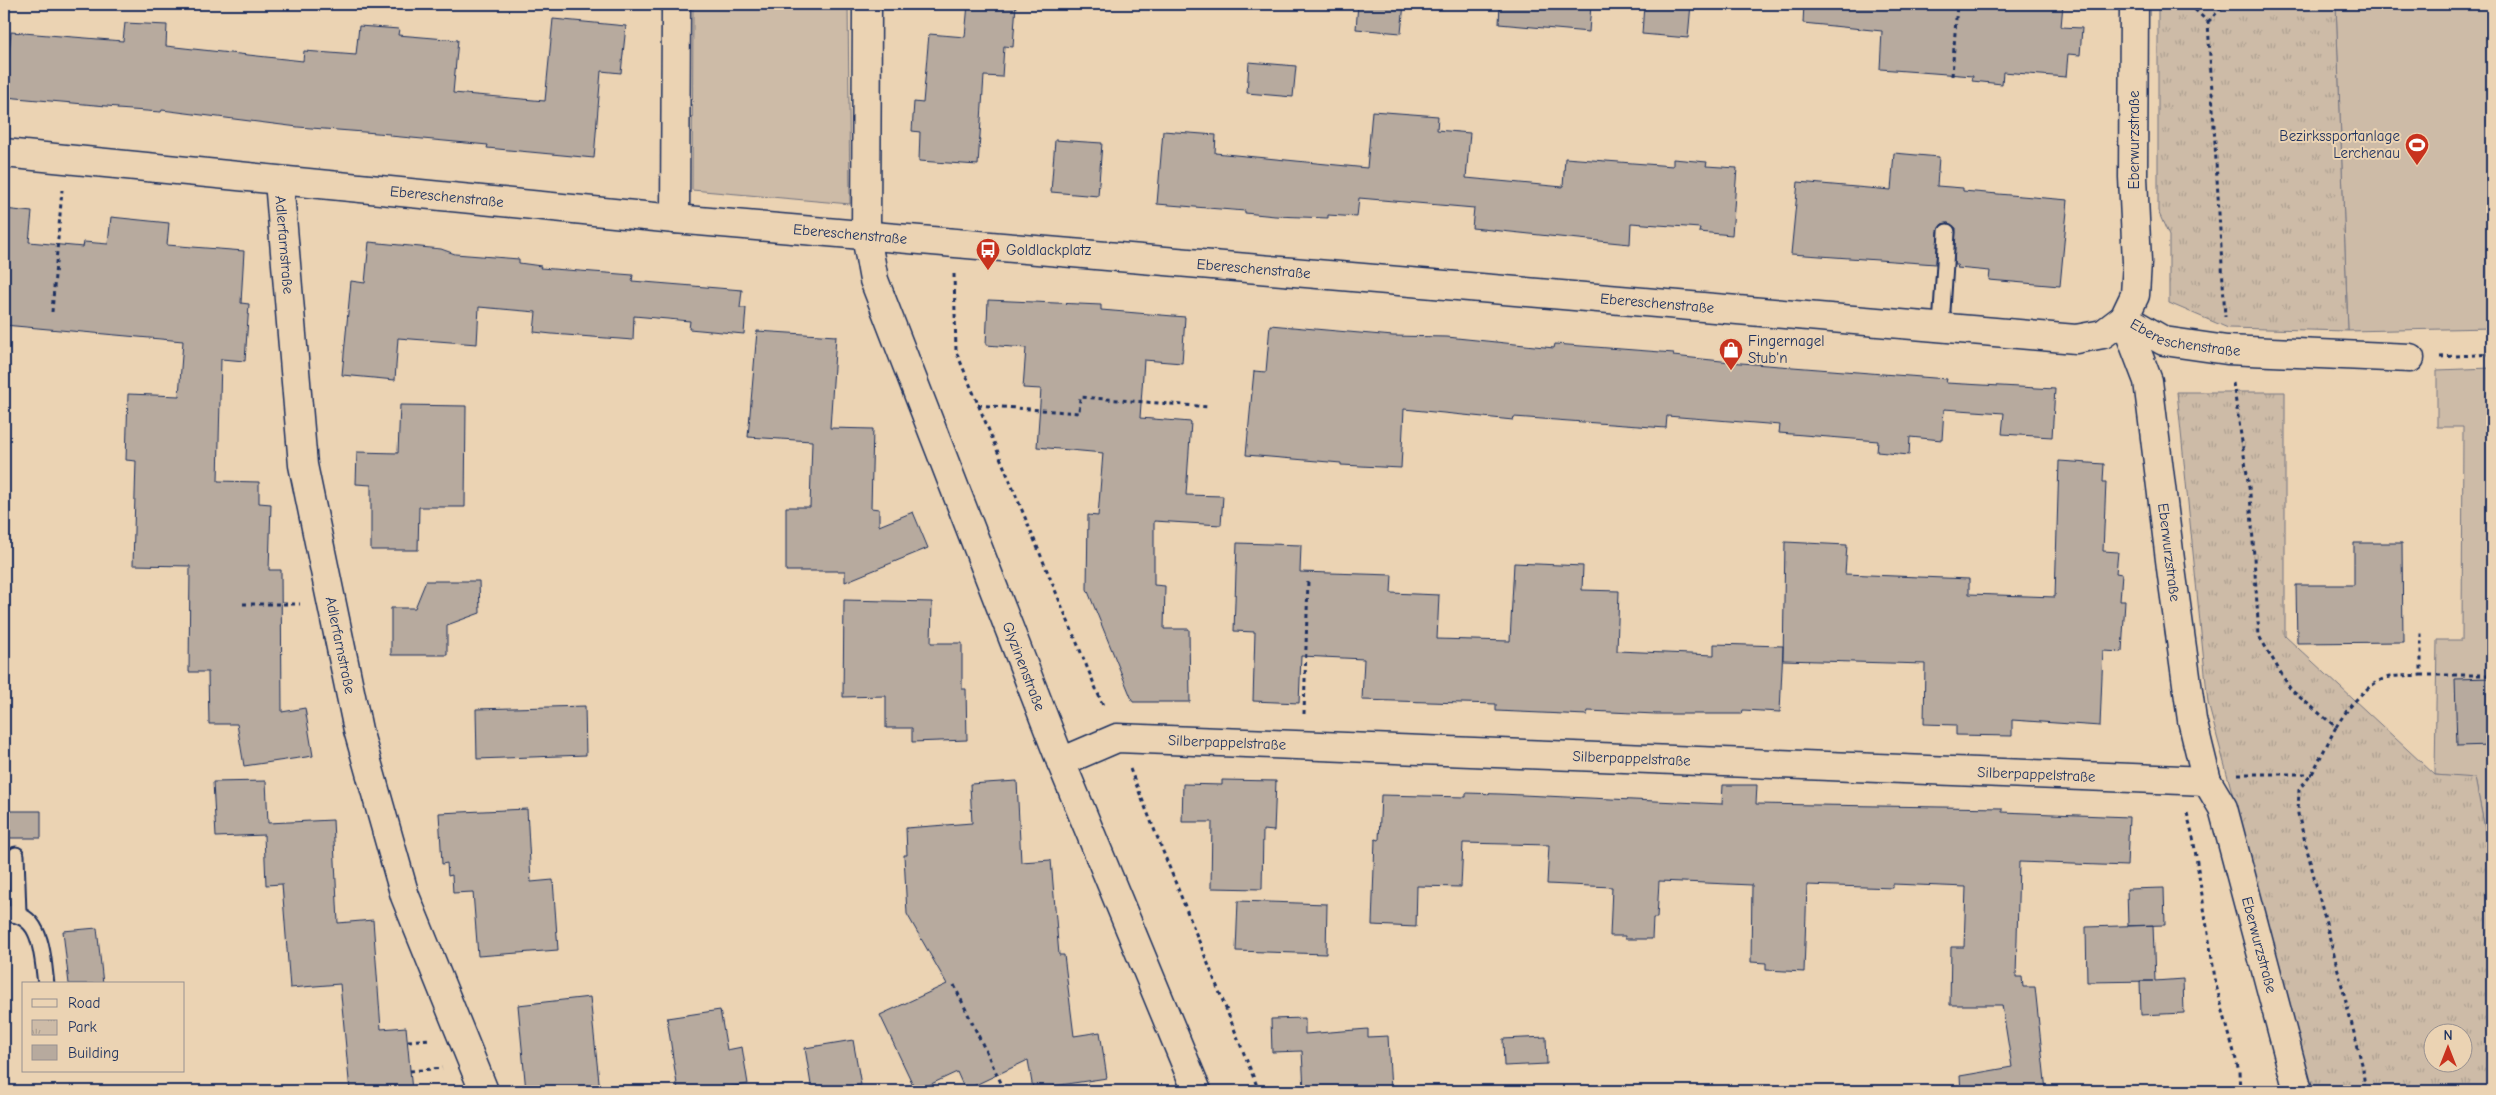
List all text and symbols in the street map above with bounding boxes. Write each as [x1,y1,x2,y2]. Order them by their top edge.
street label: Eberwurzstraße [2125,90,2143,190]
place label: Bezirkssportanlage Lerchenau [2279,127,2400,162]
sports icon: Bezirkssportanlage Lerchenau [2404,132,2430,166]
street label: Ebereschenstraße [389,182,505,211]
street label: Adlerfarnstraße [271,195,298,295]
street label: Ebereschenstraße [792,220,908,248]
bus stop icon: Goldlackplatz [975,237,1001,271]
place label: Goldlackplatz [1006,241,1092,259]
street label: Ebereschenstraße [1196,255,1312,282]
street label: Ebereschenstraße [1599,289,1715,317]
street label: Ebereschenstraße [2127,315,2241,360]
place label: Fingernagel Stub'n [1748,332,1825,367]
shop icon: Fingernagel Stub'n [1718,337,1744,371]
street label: Eberwurzstraße [2154,502,2185,603]
street label: Adlerfarnstraße [322,595,359,696]
street label: Glyzinenstraße [998,619,1049,714]
street label: Silberpappelstraße [1168,731,1287,754]
street label: Silberpappelstraße [1572,747,1692,770]
street label: Silberpappelstraße [1977,763,2096,786]
street label: Eberwurzstraße [2238,895,2281,995]
legend [22,982,185,1072]
text: Road [68,994,100,1012]
text: Park [68,1018,97,1036]
north arrow [2424,1022,2474,1072]
text: N [2443,1027,2453,1044]
text: Building [68,1044,119,1062]

